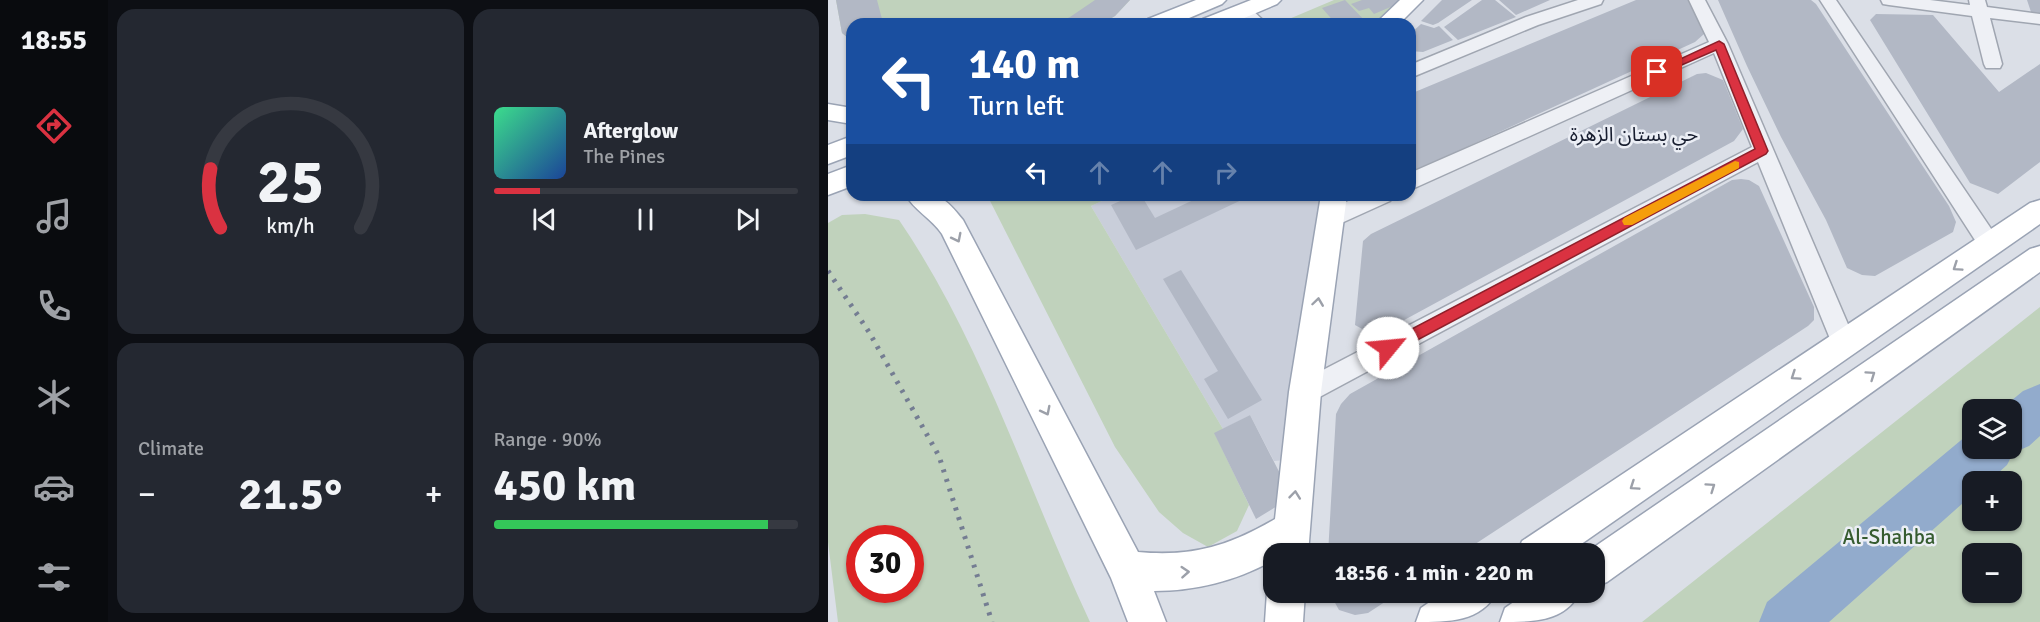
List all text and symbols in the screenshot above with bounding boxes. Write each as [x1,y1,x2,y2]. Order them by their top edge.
text: 18:55 [21,24,87,57]
text: 140 m [969,39,1080,90]
icon: left [870,42,948,120]
pin [1631,46,1682,97]
icon: arrive [1640,55,1673,88]
text: Turn left [969,90,1064,123]
icon: directions [33,105,75,147]
text: Afterglow [584,117,678,144]
district label: حي بستان الزهرة [1570,122,1698,150]
text: 25 [257,144,324,221]
text: The Pines [584,144,665,169]
icon: left [1020,156,1053,189]
icon: ahead [1083,156,1116,189]
icon: ahead [1146,156,1179,189]
icon: right [1209,156,1242,189]
icon: music [33,195,75,237]
icon: previous [528,203,561,236]
icon: pause [629,203,662,236]
icon: next [731,203,764,236]
text: km/h [266,214,315,240]
one-way arrow [950,232,962,243]
one-way arrow [1953,260,1964,271]
icon: phone [33,285,75,327]
one-way arrow [1311,297,1323,306]
position arrow [1356,316,1420,380]
one-way arrow [1791,369,1802,380]
one-way arrow [1864,372,1875,383]
icon: climate [33,376,75,418]
map controls [1962,399,2022,603]
button: layers [1962,399,2022,459]
one-way arrow [1039,405,1051,416]
text: Range · 90% [494,427,602,452]
text: Climate [138,436,204,461]
text: 450 km [494,458,636,513]
icon: car [33,466,75,508]
text: 21.5° [238,467,342,522]
button: + [1962,471,2022,531]
text: − [138,474,156,515]
text: + [425,474,442,515]
one-way arrow [1630,479,1641,490]
one-way arrow [1705,484,1716,495]
one-way arrow [1288,491,1301,500]
park label: Al-Shahba [1843,524,1935,550]
speed limit sign: 30 [846,525,924,603]
button: − [1962,543,2022,603]
icon: filters [33,556,75,598]
text: 18:56 · 1 min · 220 m [1334,559,1534,586]
one-way arrow [1180,566,1189,579]

